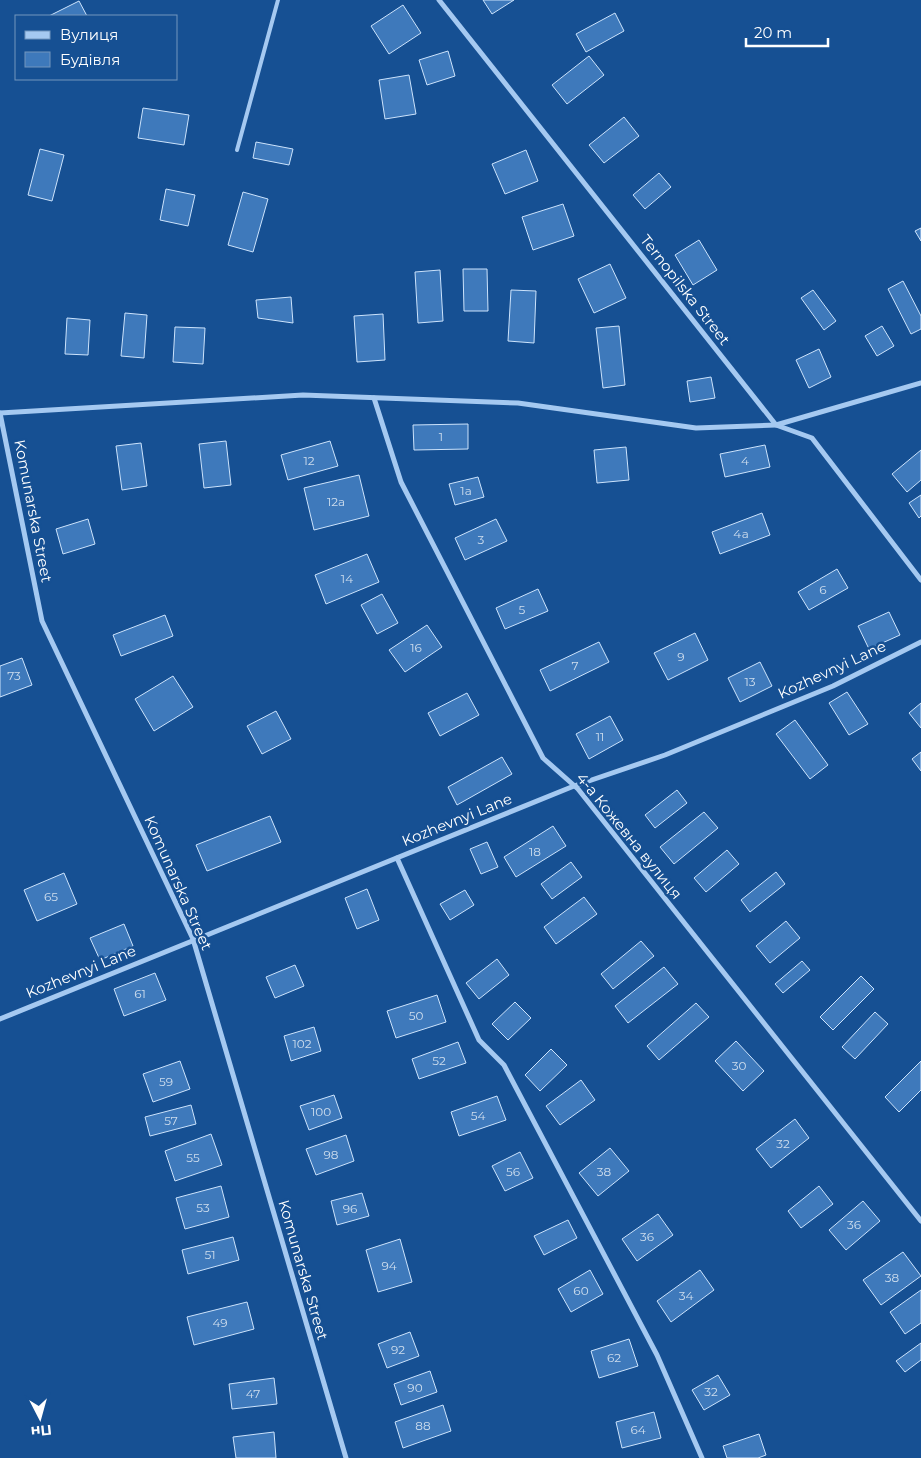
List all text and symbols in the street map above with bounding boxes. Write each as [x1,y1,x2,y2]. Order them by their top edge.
legend [15,15,178,80]
scale bar [746,15,828,47]
text: 20 m [754,23,792,42]
text: Вулиця [60,25,118,44]
text: Будівля [60,50,120,69]
street label: Ternopilska Street [636,231,734,349]
house number: 1 [439,429,443,444]
street label: Komunarska Street [10,438,57,584]
house number: 12 [303,453,315,468]
house number: 4 [741,453,749,468]
house number: 1а [460,483,472,498]
house number: 12а [327,494,345,509]
house number: 4а [733,526,749,541]
house number: 3 [478,532,485,547]
house number: 14 [341,571,353,586]
house number: 6 [819,582,827,597]
house number: 5 [519,602,526,617]
street label: Kozhevnyi Lane [775,636,889,703]
house number: 16 [410,640,422,655]
house number: 9 [677,649,685,664]
house number: 7 [571,658,579,673]
house number: 73 [7,668,21,683]
house number: 13 [744,674,756,689]
house number: 11 [596,729,604,744]
street label: 4-а Кожевна вулиця [572,769,686,903]
street label: Kozhevnyi Lane [399,789,515,850]
street label: Komunarska Street [140,813,217,953]
house number: 18 [529,844,541,859]
house number: 65 [44,889,58,904]
street label: Kozhevnyi Lane [23,941,139,1002]
house number: 61 [134,986,146,1001]
house number: 50 [409,1008,423,1023]
house number: 102 [292,1036,312,1051]
house number: 52 [432,1053,446,1068]
house number: 30 [732,1058,746,1073]
house number: 59 [159,1074,173,1089]
house number: 100 [311,1104,331,1119]
house number: 54 [471,1108,485,1123]
house number: 57 [164,1113,178,1128]
house number: 32 [776,1136,790,1151]
house number: 98 [324,1147,339,1162]
house number: 55 [186,1150,200,1165]
house number: 56 [506,1164,520,1179]
house number: 38 [597,1164,612,1179]
street label: Komunarska Street [274,1198,333,1342]
house number: 53 [196,1200,210,1215]
house number: 96 [343,1201,357,1216]
house number: 36 [847,1217,861,1232]
house number: 36 [640,1229,654,1244]
house number: 51 [204,1247,216,1262]
house number: 94 [381,1258,397,1273]
house number: 38 [885,1270,900,1285]
house number: 60 [573,1283,589,1298]
house number: 34 [679,1288,693,1303]
house number: 49 [212,1315,228,1330]
house number: 92 [391,1342,405,1357]
house number: 62 [607,1350,621,1365]
house number: 90 [407,1380,423,1395]
house number: 32 [704,1384,718,1399]
house number: 47 [246,1386,260,1401]
north arrow [15,1393,65,1443]
house number: 88 [415,1418,431,1433]
text: Пн [30,1421,53,1441]
house number: 64 [630,1422,646,1437]

